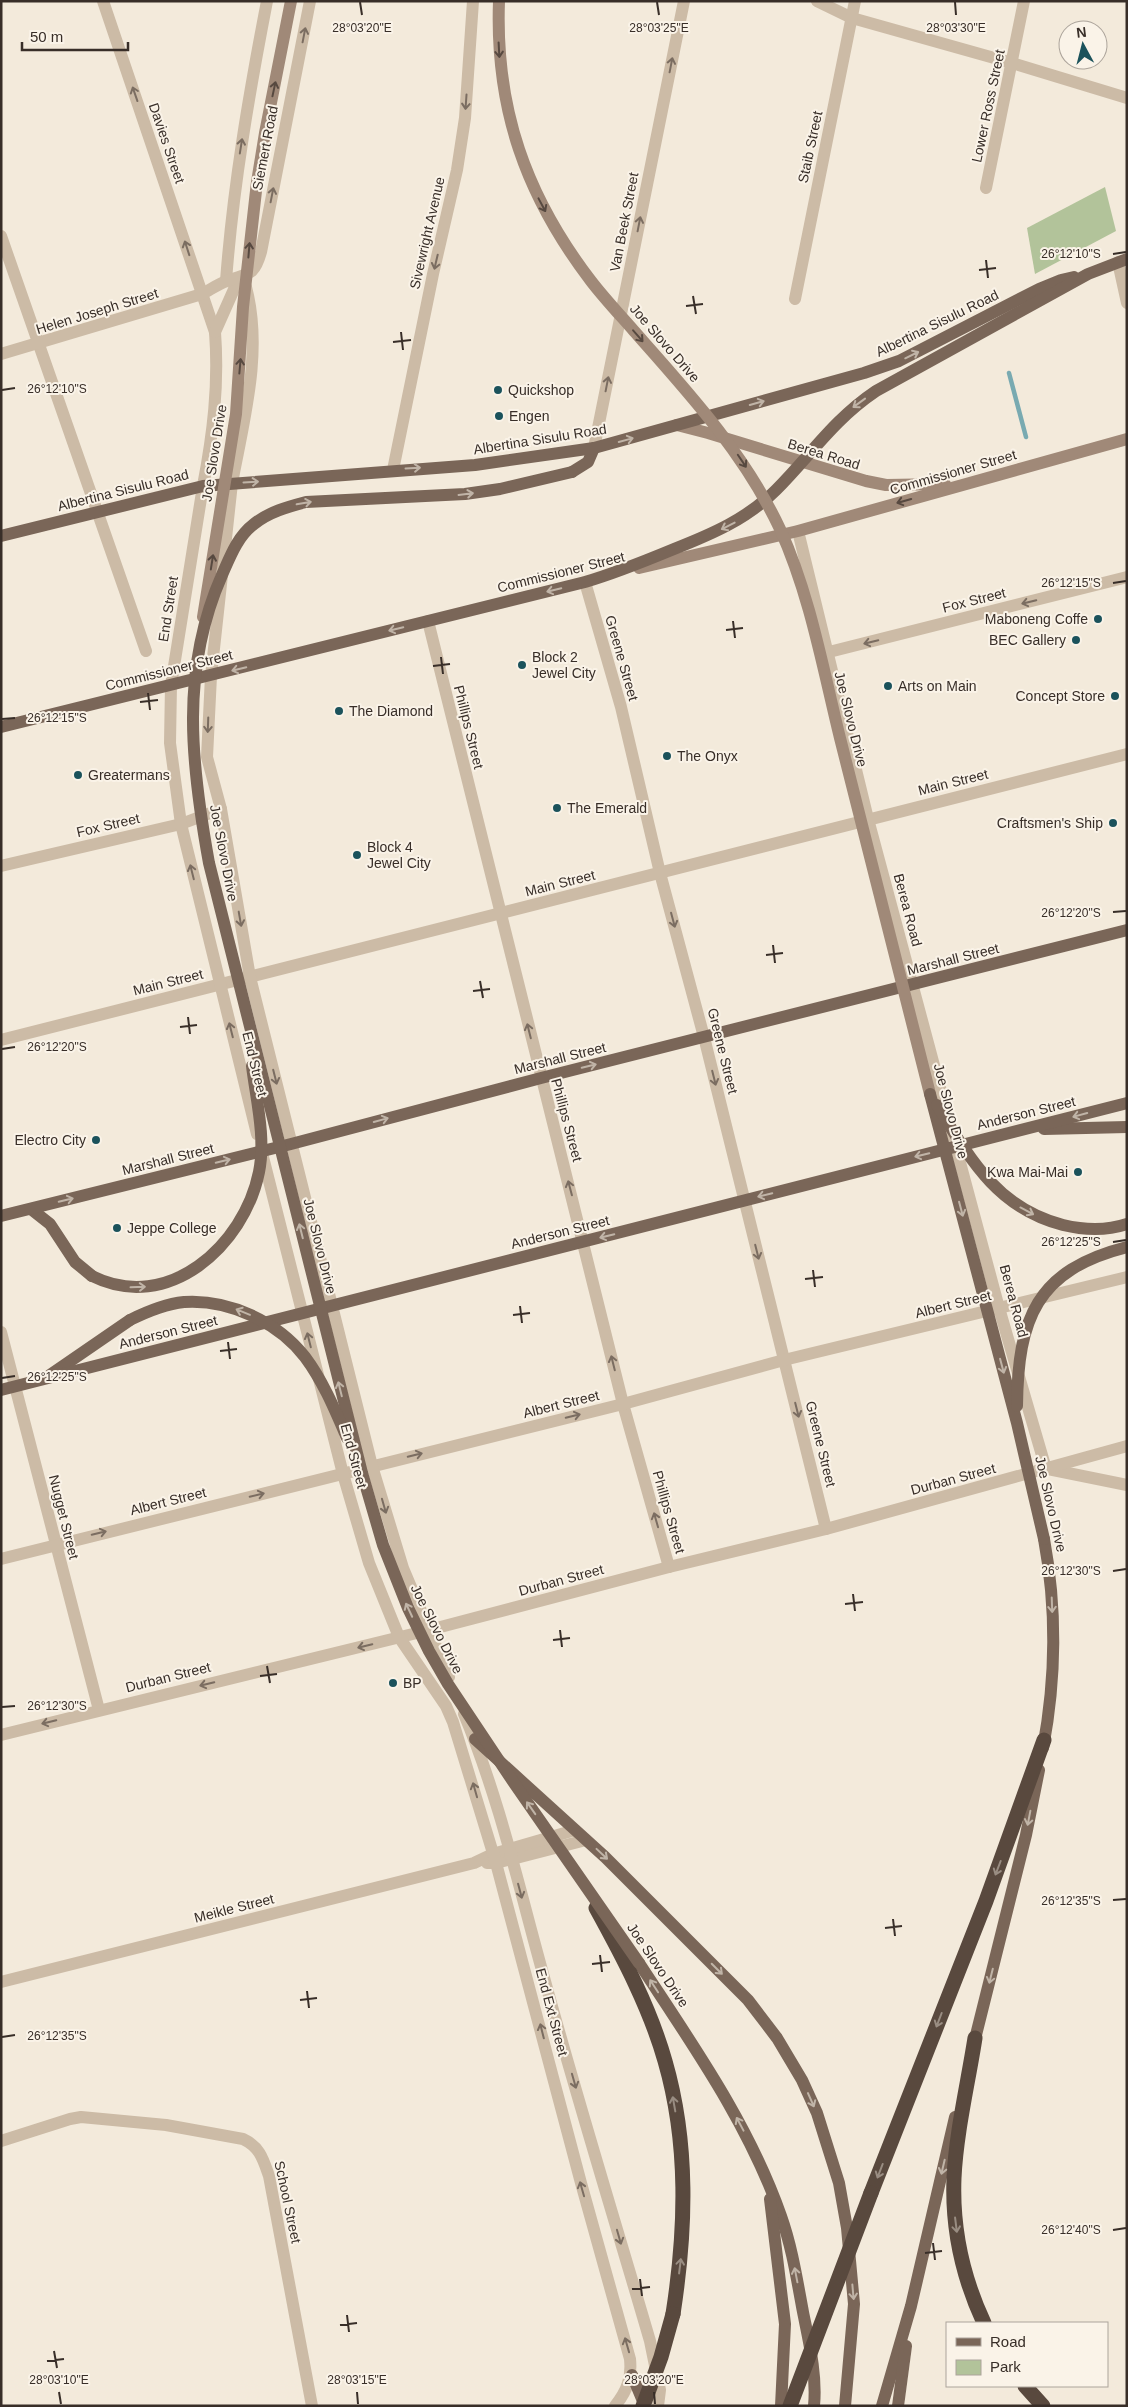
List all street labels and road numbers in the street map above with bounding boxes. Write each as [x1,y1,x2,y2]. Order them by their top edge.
street label: Lower Ross Street [968,48,1008,164]
street label: Davies Street [146,101,188,185]
street label: Siemert Road [249,104,281,192]
street label: Staib Street [795,109,825,184]
street label: Van Beek Street [607,171,642,273]
street label: Sivewright Avenue [406,175,448,291]
street label: Helen Joseph Street [34,285,160,337]
street label: Albertina Sisulu Road [873,286,1001,360]
street label: Joe Slovo Drive [627,301,703,385]
street label: Joe Slovo Drive [198,403,230,503]
street label: Albertina Sisulu Road [472,421,608,457]
street label: Berea Road [786,435,862,473]
street label: Commissioner Street [888,446,1018,498]
street label: Albertina Sisulu Road [56,466,190,514]
street label: Commissioner Street [496,548,626,596]
street label: End Street [155,575,181,643]
street label: Fox Street [941,584,1007,616]
street label: Greene Street [602,614,642,703]
street label: Commissioner Street [104,646,234,694]
street label: Joe Slovo Drive [831,669,871,769]
street label: Phillips Street [451,684,487,771]
street label: Main Street [916,766,990,798]
street label: Joe Slovo Drive [207,803,241,903]
street label: Fox Street [75,810,141,840]
street label: Main Street [523,867,597,899]
street label: Berea Road [891,872,925,948]
street label: Marshall Street [905,940,1001,978]
street label: Main Street [131,966,205,998]
street label: Greene Street [705,1006,741,1096]
street label: End Street [239,1030,271,1098]
street label: Marshall Street [512,1039,608,1077]
street label: Joe Slovo Drive [931,1062,971,1161]
street label: Phillips Street [548,1077,586,1164]
street label: Anderson Street [975,1093,1077,1133]
street label: Marshall Street [120,1140,216,1178]
street label: Joe Slovo Drive [300,1196,340,1296]
street label: Anderson Street [509,1212,611,1252]
street label: Berea Road [997,1263,1031,1339]
street label: Albert Street [913,1287,993,1321]
street label: Anderson Street [117,1312,219,1352]
street label: Albert Street [521,1387,601,1421]
street label: Greene Street [803,1399,839,1489]
street label: End Street [338,1422,370,1490]
street label: Joe Slovo Drive [1032,1454,1070,1554]
street label: Durban Street [909,1460,997,1498]
street label: Phillips Street [650,1469,689,1555]
street label: Nugget Street [46,1473,82,1561]
street label: Albert Street [128,1484,208,1518]
street label: Durban Street [517,1561,605,1599]
street label: Joe Slovo Drive [408,1582,466,1676]
street label: Durban Street [124,1659,212,1695]
street label: Meikle Street [192,1890,276,1926]
street label: Joe Slovo Drive [624,1920,692,2010]
street label: End Ext Street [533,1966,571,2058]
street label: School Street [271,2159,305,2245]

